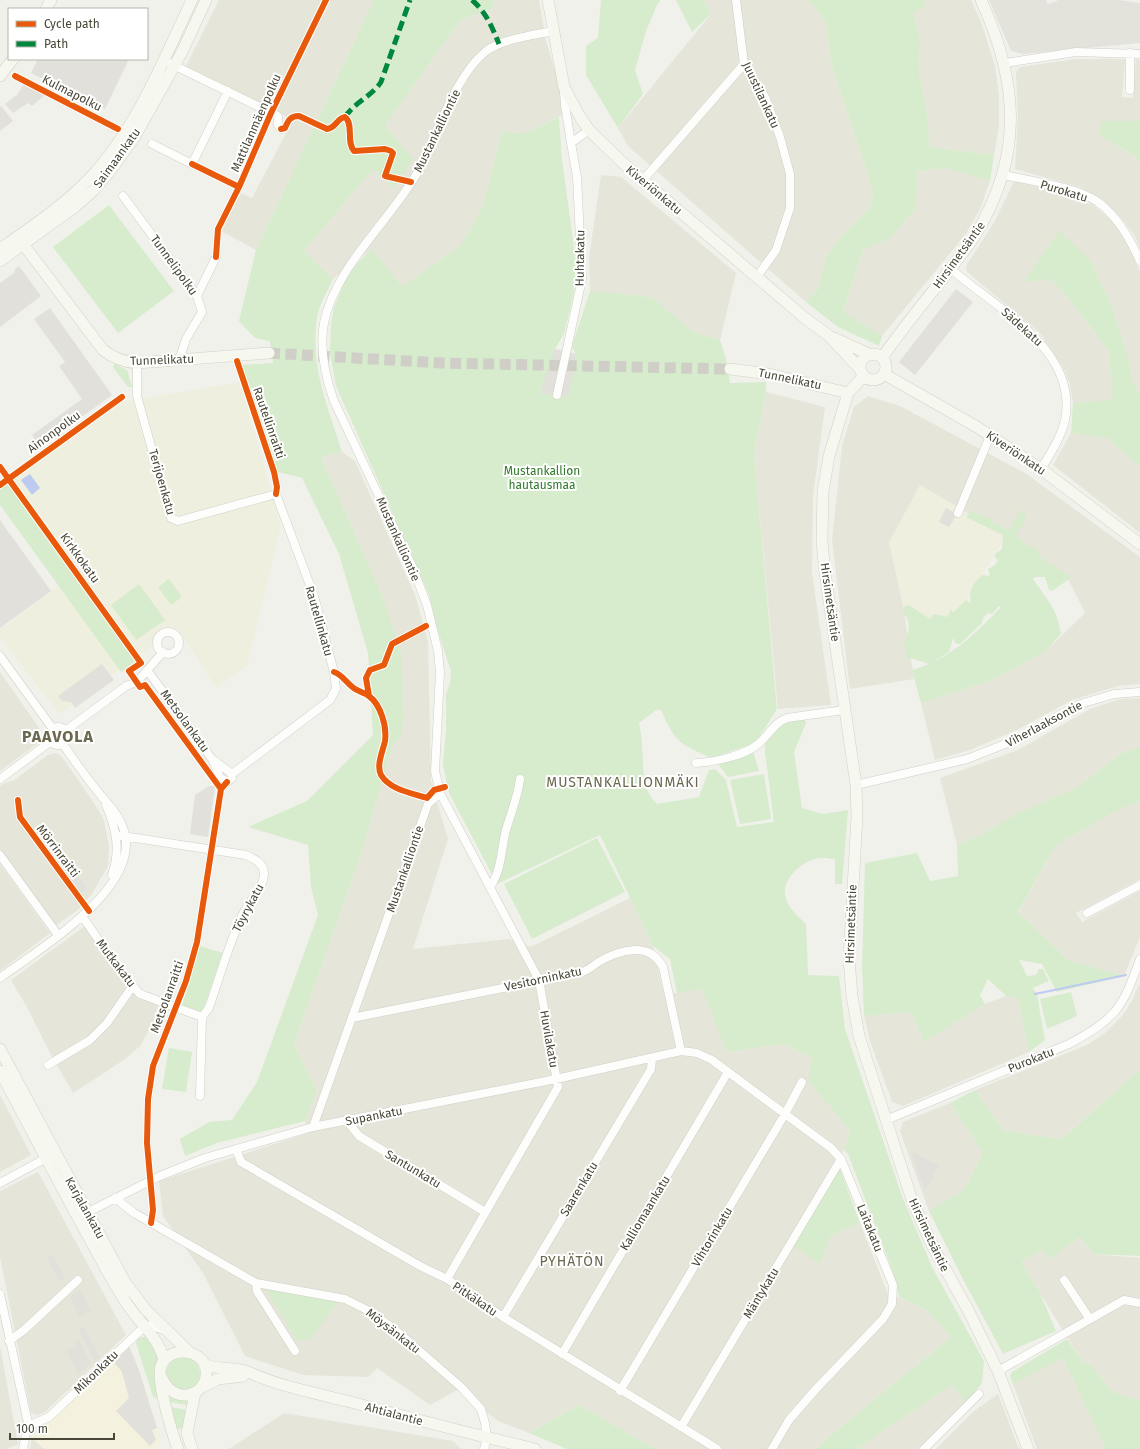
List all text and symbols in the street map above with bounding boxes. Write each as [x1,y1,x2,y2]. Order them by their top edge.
legend [8,8,148,60]
text: Cycle path [44,17,100,31]
text: Path [44,37,68,51]
street label: Juustilankatu [739,60,783,130]
street label: Kulmapolku [40,72,104,114]
street label: Mattilanmäenpolku [228,72,284,174]
street label: Mustankalliontie [411,87,463,175]
street label: Saimaankatu [91,125,143,191]
street label: Kiveriönkatu [623,163,685,217]
street label: Purokatu [1039,177,1089,205]
street label: Hirsimetsäntie [930,219,988,291]
street label: Huhtakatu [573,229,587,287]
street label: Tunnelipolku [147,232,201,298]
street label: Sädekatu [999,305,1045,349]
street label: Tunnelikatu [130,352,194,368]
street label: Tunnelikatu [757,365,823,393]
street label: Rautellinraitti [250,385,288,461]
street label: Ainonpolku [25,408,83,456]
street label: Kiveriönkatu [984,428,1048,478]
street label: Terijoenkatu [146,447,178,517]
park label: Mustankallion hautausmaa [504,464,580,492]
street label: Mustankalliontie [373,495,423,583]
street label: Kirkkokatu [57,530,103,586]
street label: Hirsimetsäntie [818,562,842,642]
street label: Rautellinkatu [302,584,336,658]
street label: Metsolankatu [158,687,212,755]
street label: Viherlaaksontie [1003,698,1085,750]
district label: PAAVOLA [22,727,94,746]
district label: MUSTANKALLIONMÄKI [546,774,700,791]
street label: Mörrinraitti [34,822,82,880]
street label: Mustankalliontie [384,824,426,914]
street label: Töyrykatu [229,881,267,935]
street label: Hirsimetsäntie [843,884,859,964]
street label: Mutkakatu [93,936,139,990]
street label: Metsolanraitti [147,959,187,1035]
street label: Vesitorninkatu [503,964,583,994]
street label: Huvilakatu [537,1009,561,1069]
street label: Purokatu [1006,1044,1056,1076]
street label: Supankatu [344,1104,404,1128]
street label: Santunkatu [383,1147,443,1191]
street label: Saarenkatu [557,1159,601,1219]
street label: Kalliomaankatu [617,1173,673,1253]
street label: Karjalankatu [62,1175,108,1241]
street label: Hirsimetsäntie [906,1196,952,1274]
street label: Laitakatu [854,1202,886,1254]
street label: Vihtorinkatu [689,1205,735,1269]
district label: PYHÄTÖN [539,1252,605,1270]
street label: Mäntykatu [740,1265,782,1321]
street label: Pitkäkatu [450,1279,500,1319]
street label: Möysänkatu [363,1305,423,1357]
street label: Mikonkatu [71,1347,121,1397]
street label: Ahtialantie [364,1400,424,1428]
scale bar [10,1415,114,1441]
text: 100 m [16,1422,48,1436]

